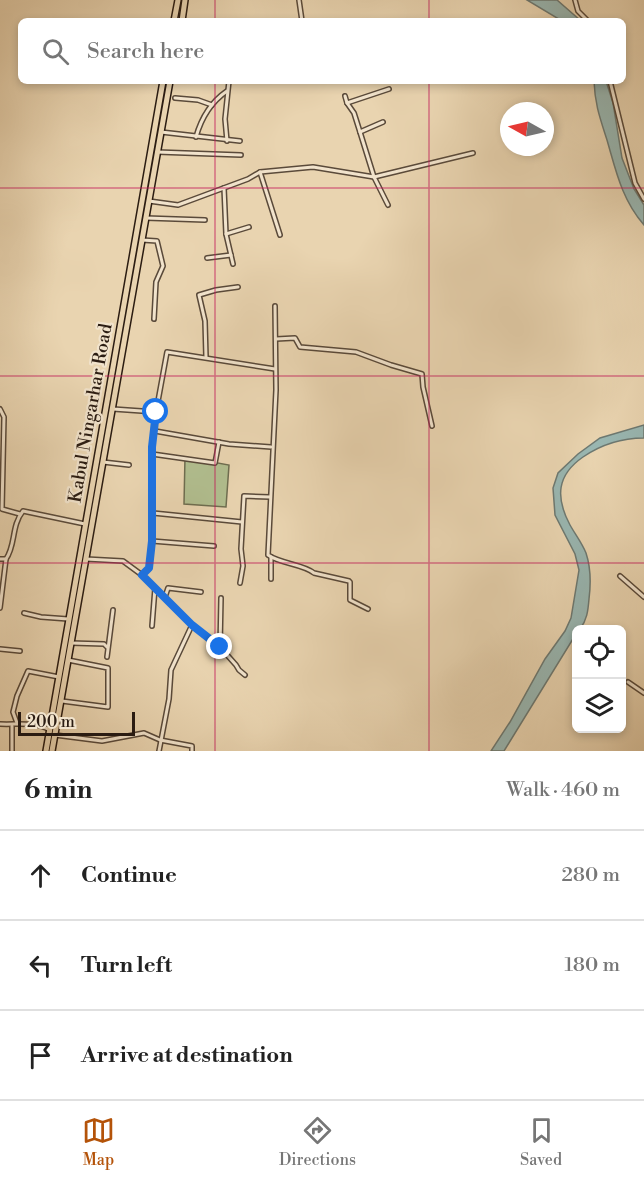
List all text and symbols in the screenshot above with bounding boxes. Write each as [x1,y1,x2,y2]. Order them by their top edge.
search box [18,18,626,84]
icon: search [39,35,72,68]
text: Search here [87,38,204,65]
north arrow [500,102,554,156]
street label: Kabul Ningarhar Road [63,321,118,504]
route start [142,398,168,424]
map controls [572,625,626,733]
button: locate [572,625,626,679]
route end [206,633,232,659]
button: layers [572,679,626,733]
scale bar [18,709,135,736]
text: 200 m [27,712,75,732]
text: 6 min [24,774,92,806]
text: Walk · 460 m [506,778,620,803]
icon: ahead [24,859,57,892]
text: Continue [81,862,177,889]
text: 280 m [561,863,620,888]
icon: left [24,949,57,982]
text: Turn left [81,952,172,979]
text: 180 m [565,953,620,978]
icon: arrive [24,1039,57,1072]
text: Arrive at destination [81,1042,293,1069]
tab: Map [82,1114,115,1170]
tab: Directions [279,1114,356,1170]
tab: Saved [520,1114,562,1170]

